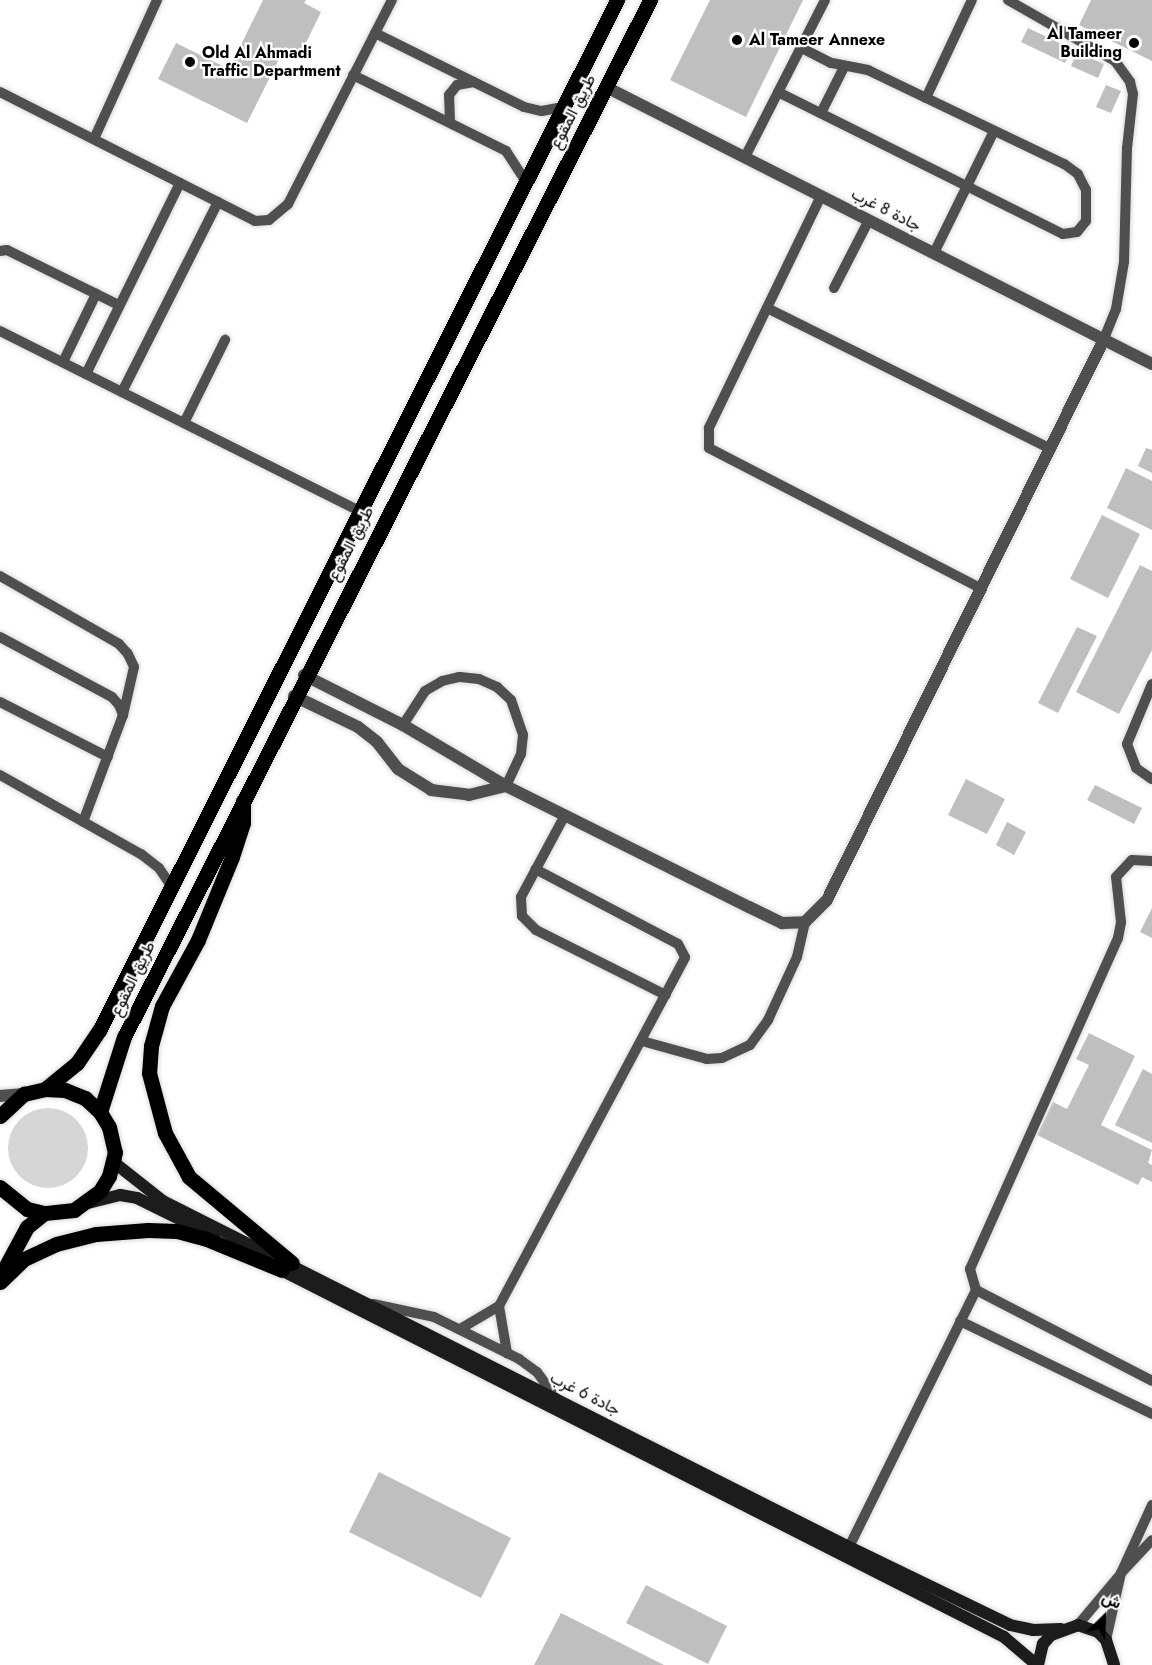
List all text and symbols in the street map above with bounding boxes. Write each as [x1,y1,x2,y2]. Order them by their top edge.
place label: Al Tameer Building [1047,24,1122,62]
place label: Al Tameer Annexe [749,30,885,50]
marker: Al Tameer Annexe [730,33,744,47]
marker: Al Tameer Building [1127,36,1141,50]
place label: Old Al Ahmadi Traffic Department [202,43,341,81]
marker: Old Al Ahmadi Traffic Department [183,55,197,69]
street label: طريق المقوع [546,71,600,153]
street label: جادة 8 غرب [848,184,924,236]
street label: طريق المقوع [324,503,378,585]
street label: طريق المقوع [107,938,159,1020]
street label: جادة 6 غرب [547,1368,623,1420]
text: ش [1098,1586,1125,1615]
north arrow [1074,1587,1134,1647]

